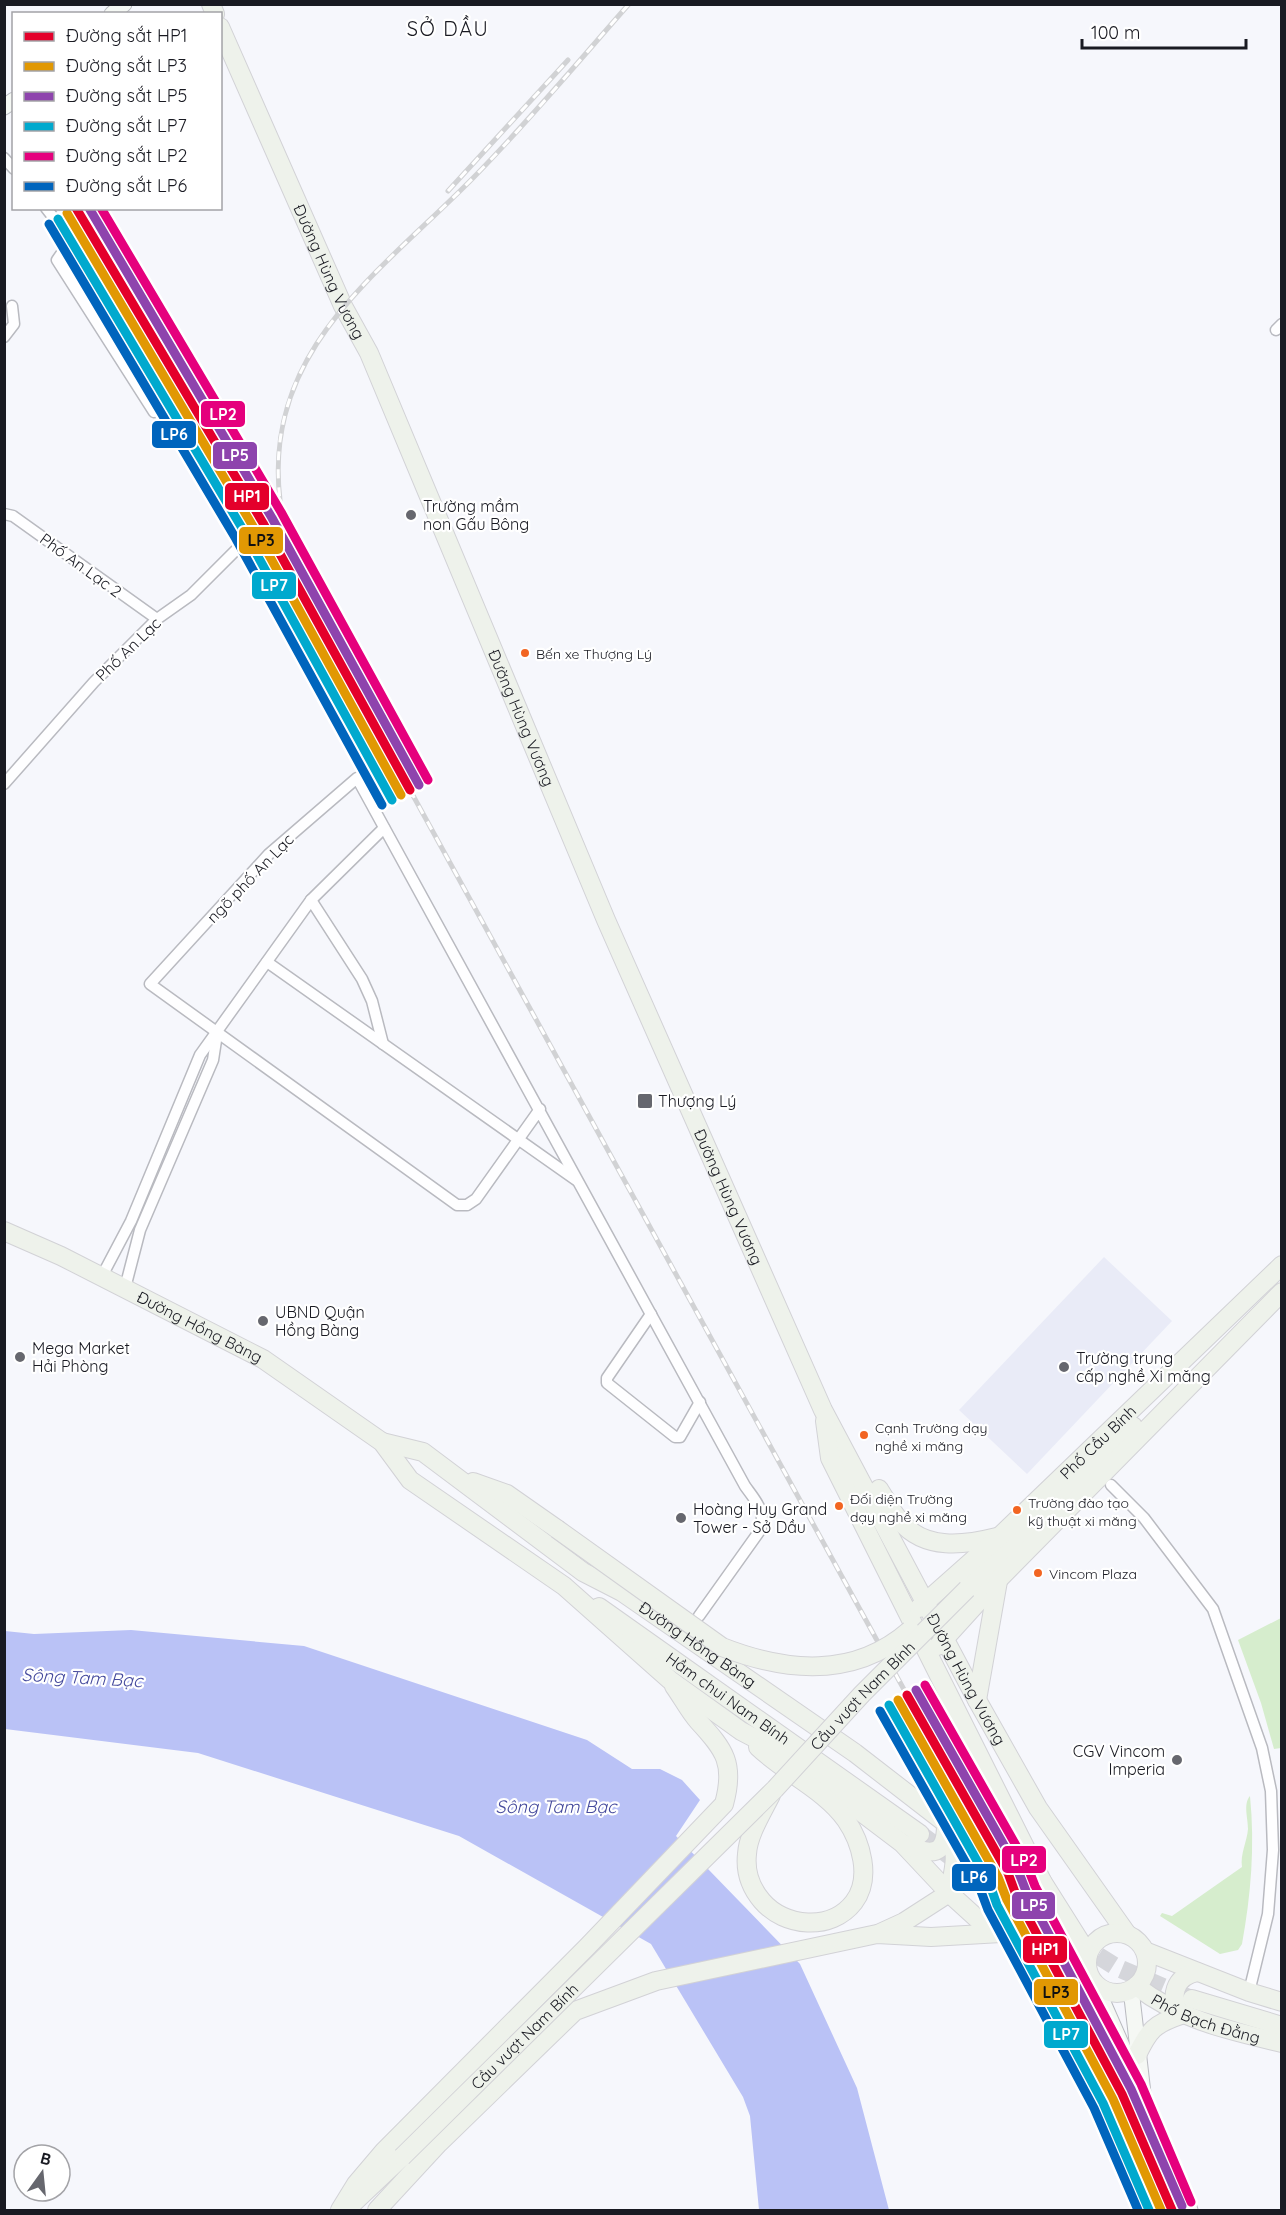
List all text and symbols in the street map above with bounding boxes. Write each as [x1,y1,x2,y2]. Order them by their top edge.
legend [12,12,222,210]
scale bar [1082,12,1246,50]
district label: SỞ DẦU [407,15,489,41]
text: 100 m [1091,21,1140,44]
text: Đường sắt HP1 [66,24,187,47]
text: Đường sắt LP3 [66,54,187,77]
text: Đường sắt LP5 [66,84,187,107]
text: Đường sắt LP7 [66,114,187,137]
text: Đường sắt LP2 [66,144,187,167]
text: Đường sắt LP6 [66,174,187,197]
street label: Đường Hùng Vương [289,201,369,343]
line badge: LP2 [200,400,246,428]
text: LP2 [209,404,237,424]
line badge: LP6 [151,420,197,449]
text: LP6 [160,424,188,444]
line badge: LP5 [212,441,258,470]
text: LP5 [221,445,249,465]
line badge: HP1 [224,482,270,511]
text: HP1 [233,486,261,506]
place label: Trường mầm non Gấu Bông [423,496,529,534]
marker: Trường mầm non Gấu Bông [404,508,418,522]
line badge: LP3 [238,526,284,555]
street label: Phố An Lạc 2 [36,529,126,601]
text: LP3 [247,530,275,550]
line badge: LP7 [251,571,297,600]
text: LP7 [260,575,288,595]
street label: Phố An Lạc [91,613,165,685]
place label: Bến xe Thượng Lý [536,645,652,663]
street label: Đường Hùng Vương [484,646,559,789]
marker: Bến xe Thượng Lý [519,647,531,659]
street label: ngõ phố An Lạc [202,829,298,927]
place label: Thượng Lý [658,1091,736,1111]
marker: Thượng Lý [636,1092,654,1110]
street label: Đường Hùng Vương [690,1126,767,1268]
street label: Đường Hồng Bàng [134,1286,266,1367]
place label: UBND Quận Hồng Bàng [275,1302,365,1340]
marker: UBND Quận Hồng Bàng [256,1314,270,1328]
place label: Mega Market Hải Phòng [32,1338,130,1376]
place label: Trường trung cấp nghề Xi măng [1076,1348,1211,1386]
marker: Mega Market Hải Phòng [13,1350,27,1364]
marker: Trường trung cấp nghề Xi măng [1057,1360,1071,1374]
street label: Phố Cầu Bính [1055,1401,1140,1483]
place label: Cạnh Trường dạy nghề xi măng [875,1419,988,1455]
marker: Cạnh Trường dạy nghề xi măng [858,1429,870,1441]
place label: Đối diện Trường dạy nghề xi măng [850,1490,967,1526]
place label: Trường đào tạo kỹ thuật xi măng [1028,1494,1137,1530]
place label: Hoàng Huy Grand Tower - Sở Dầu [693,1499,827,1537]
marker: Đối diện Trường dạy nghề xi măng [833,1500,845,1512]
marker: Trường đào tạo kỹ thuật xi măng [1011,1504,1023,1516]
marker: Hoàng Huy Grand Tower - Sở Dầu [674,1511,688,1525]
place label: Vincom Plaza [1049,1565,1137,1583]
marker: Vincom Plaza [1032,1567,1044,1579]
street label: Đường Hồng Bàng [635,1597,760,1692]
street label: Đường Hùng Vương [923,1610,1010,1748]
street label: Cầu vượt Nam Bính [806,1637,919,1754]
street label: Hầm chui Nam Bính [662,1648,794,1749]
water label: Sông Tam Bạc [21,1663,145,1692]
place label: CGV Vincom Imperia [1073,1741,1165,1779]
marker: CGV Vincom Imperia [1170,1753,1184,1767]
water label: Sông Tam Bạc [496,1795,618,1818]
line badge: LP2 [1001,1845,1047,1874]
text: LP2 [1010,1850,1038,1870]
line badge: LP6 [951,1863,997,1892]
text: LP6 [960,1867,988,1887]
line badge: LP5 [1011,1891,1056,1920]
text: LP5 [1020,1895,1048,1915]
line badge: HP1 [1022,1935,1068,1964]
text: HP1 [1031,1939,1059,1959]
line badge: LP3 [1033,1978,1079,2006]
street label: Cầu vượt Nam Bính [466,1979,582,2094]
text: LP3 [1042,1982,1070,2002]
street label: Phố Bạch Đằng [1148,1989,1262,2047]
line badge: LP7 [1043,2020,1089,2049]
text: LP7 [1052,2024,1080,2044]
north arrow [12,2143,72,2203]
text: B [38,2147,54,2170]

